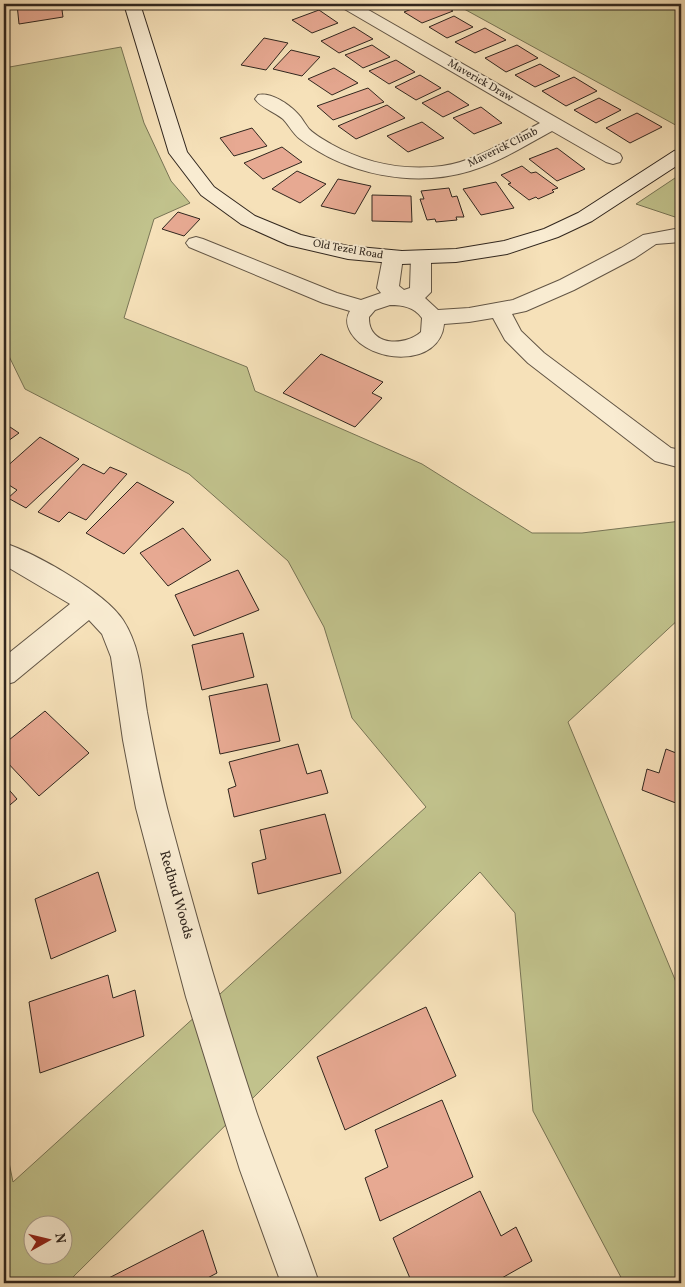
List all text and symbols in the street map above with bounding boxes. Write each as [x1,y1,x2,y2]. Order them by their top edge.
street label: Maverick Draw [444,56,516,106]
street label: Maverick Climb [465,124,541,172]
street label: Old Tezel Road [312,236,384,264]
street label: Redbud Woods [154,848,198,942]
north arrow [22,1214,72,1264]
text: N [49,1232,70,1245]

